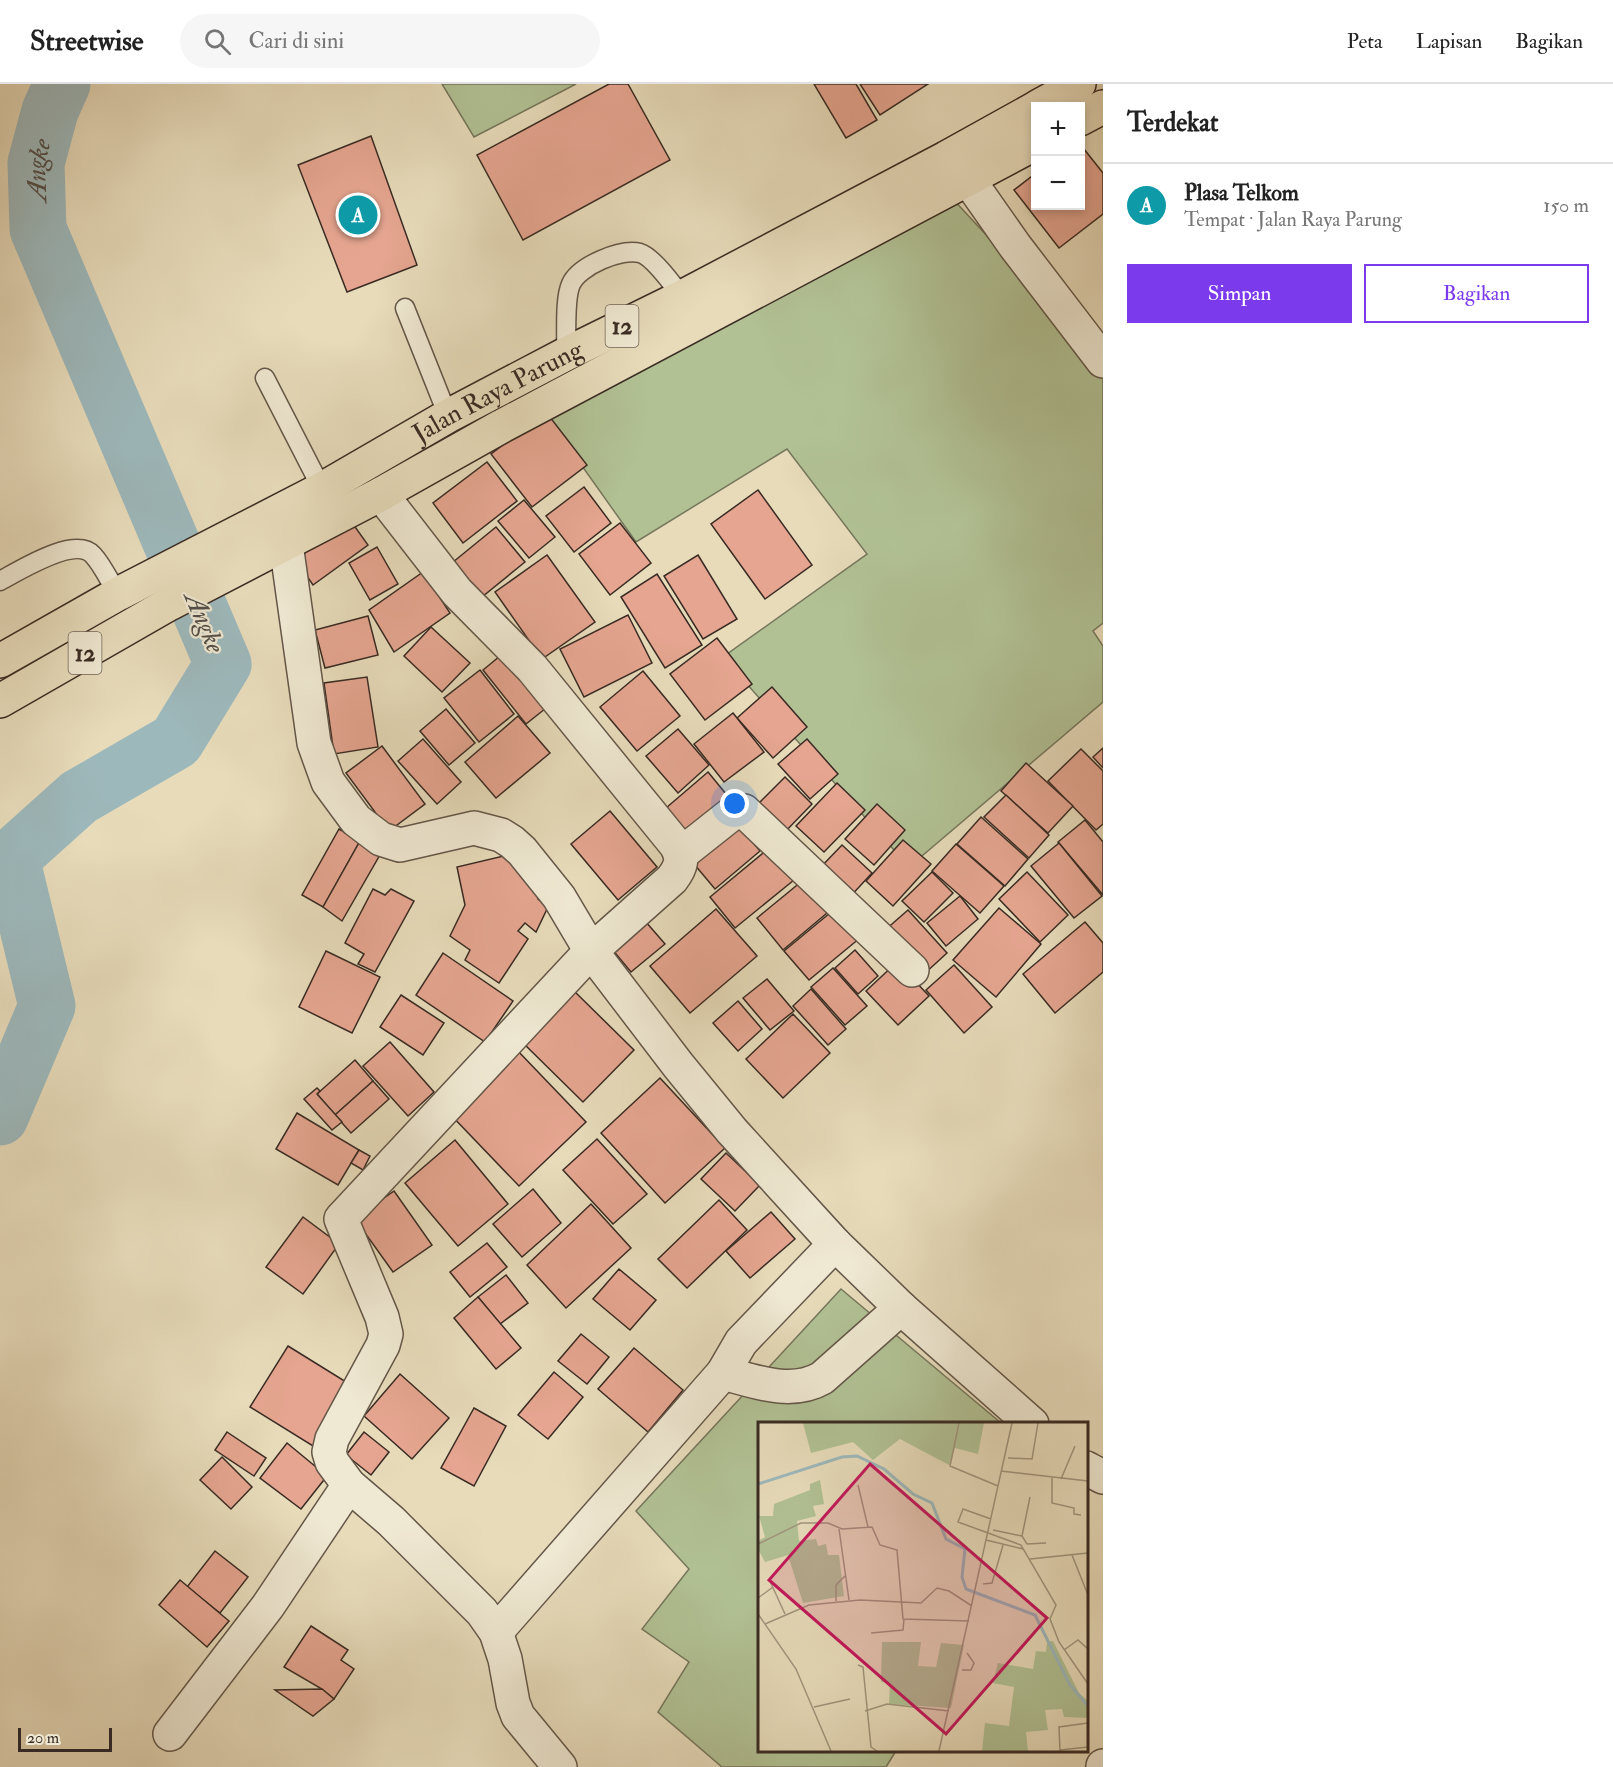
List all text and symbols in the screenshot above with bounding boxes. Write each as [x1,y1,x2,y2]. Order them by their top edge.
search box [180,14,600,68]
text: Streetwise [30,24,144,59]
icon: search [201,25,234,58]
text: Cari di sini [249,27,344,55]
text: Peta [1347,28,1383,55]
text: Lapisan [1416,28,1482,55]
text: Bagikan [1515,28,1583,55]
map controls [1031,102,1085,210]
button: + [1031,102,1085,156]
text: Terdekat [1127,107,1218,139]
water label: Angke [20,134,59,205]
button: − [1031,156,1085,210]
text: Plasa Telkom [1184,179,1299,207]
pin: A [338,192,378,238]
text: A [1140,193,1153,218]
text: 150 m [1543,193,1589,218]
text: Tempat · Jalan Raya Parung [1184,207,1402,232]
button: Simpan [1127,264,1352,323]
button: Bagikan [1364,264,1589,323]
road number: 12 [606,305,638,347]
street label: Jalan Raya Parung [406,333,589,451]
water label: Angke [176,584,232,659]
road number: 12 [68,632,101,674]
your location [720,789,749,818]
inset map [758,1422,1088,1752]
scale bar [18,1725,112,1752]
text: 20 m [27,1728,59,1748]

